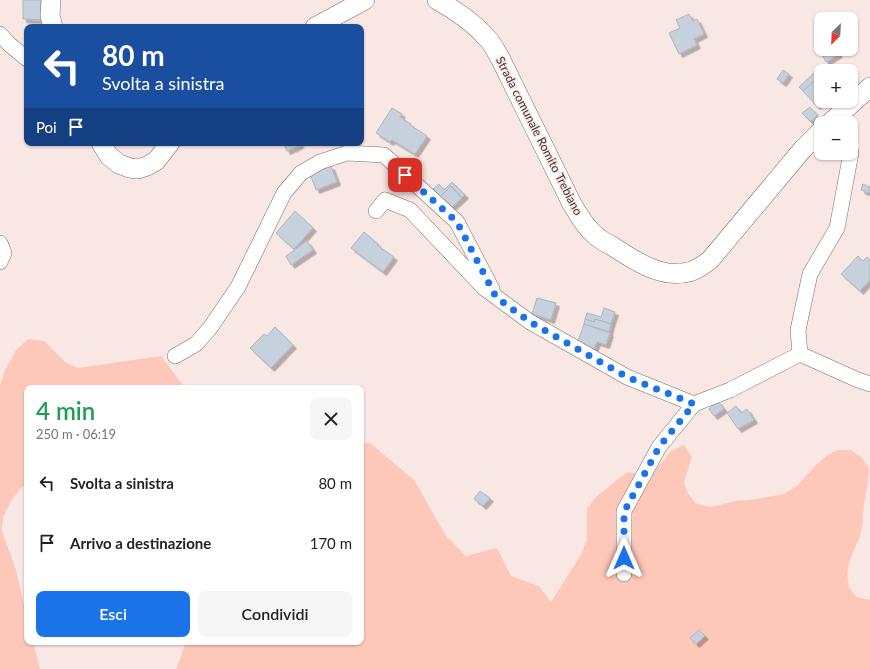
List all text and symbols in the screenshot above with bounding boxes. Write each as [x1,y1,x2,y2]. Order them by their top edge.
north arrow [814,12,858,56]
map controls [814,12,858,160]
text: 80 m [102,38,165,72]
icon: left [36,40,88,92]
street label: Strada comunale Romito Trebiano [493,54,586,218]
button: + [814,64,858,108]
text: Svolta a sinistra [102,72,224,94]
icon: arrive [65,116,87,138]
button: − [814,116,858,160]
text: Poi [36,118,57,136]
pin [388,158,422,192]
icon: arrive [394,164,416,186]
text: 4 min [36,396,95,425]
button: close [310,398,352,440]
text: 250 m · 06:19 [36,426,116,442]
icon: left [36,472,58,494]
text: Svolta a sinistra [70,474,174,492]
text: 80 m [318,474,352,492]
icon: arrive [36,532,58,554]
text: Arrivo a destinazione [70,534,211,552]
text: 170 m [310,534,352,552]
position arrow [603,537,645,579]
button: Esci [36,591,190,637]
button: Condividi [198,591,352,637]

